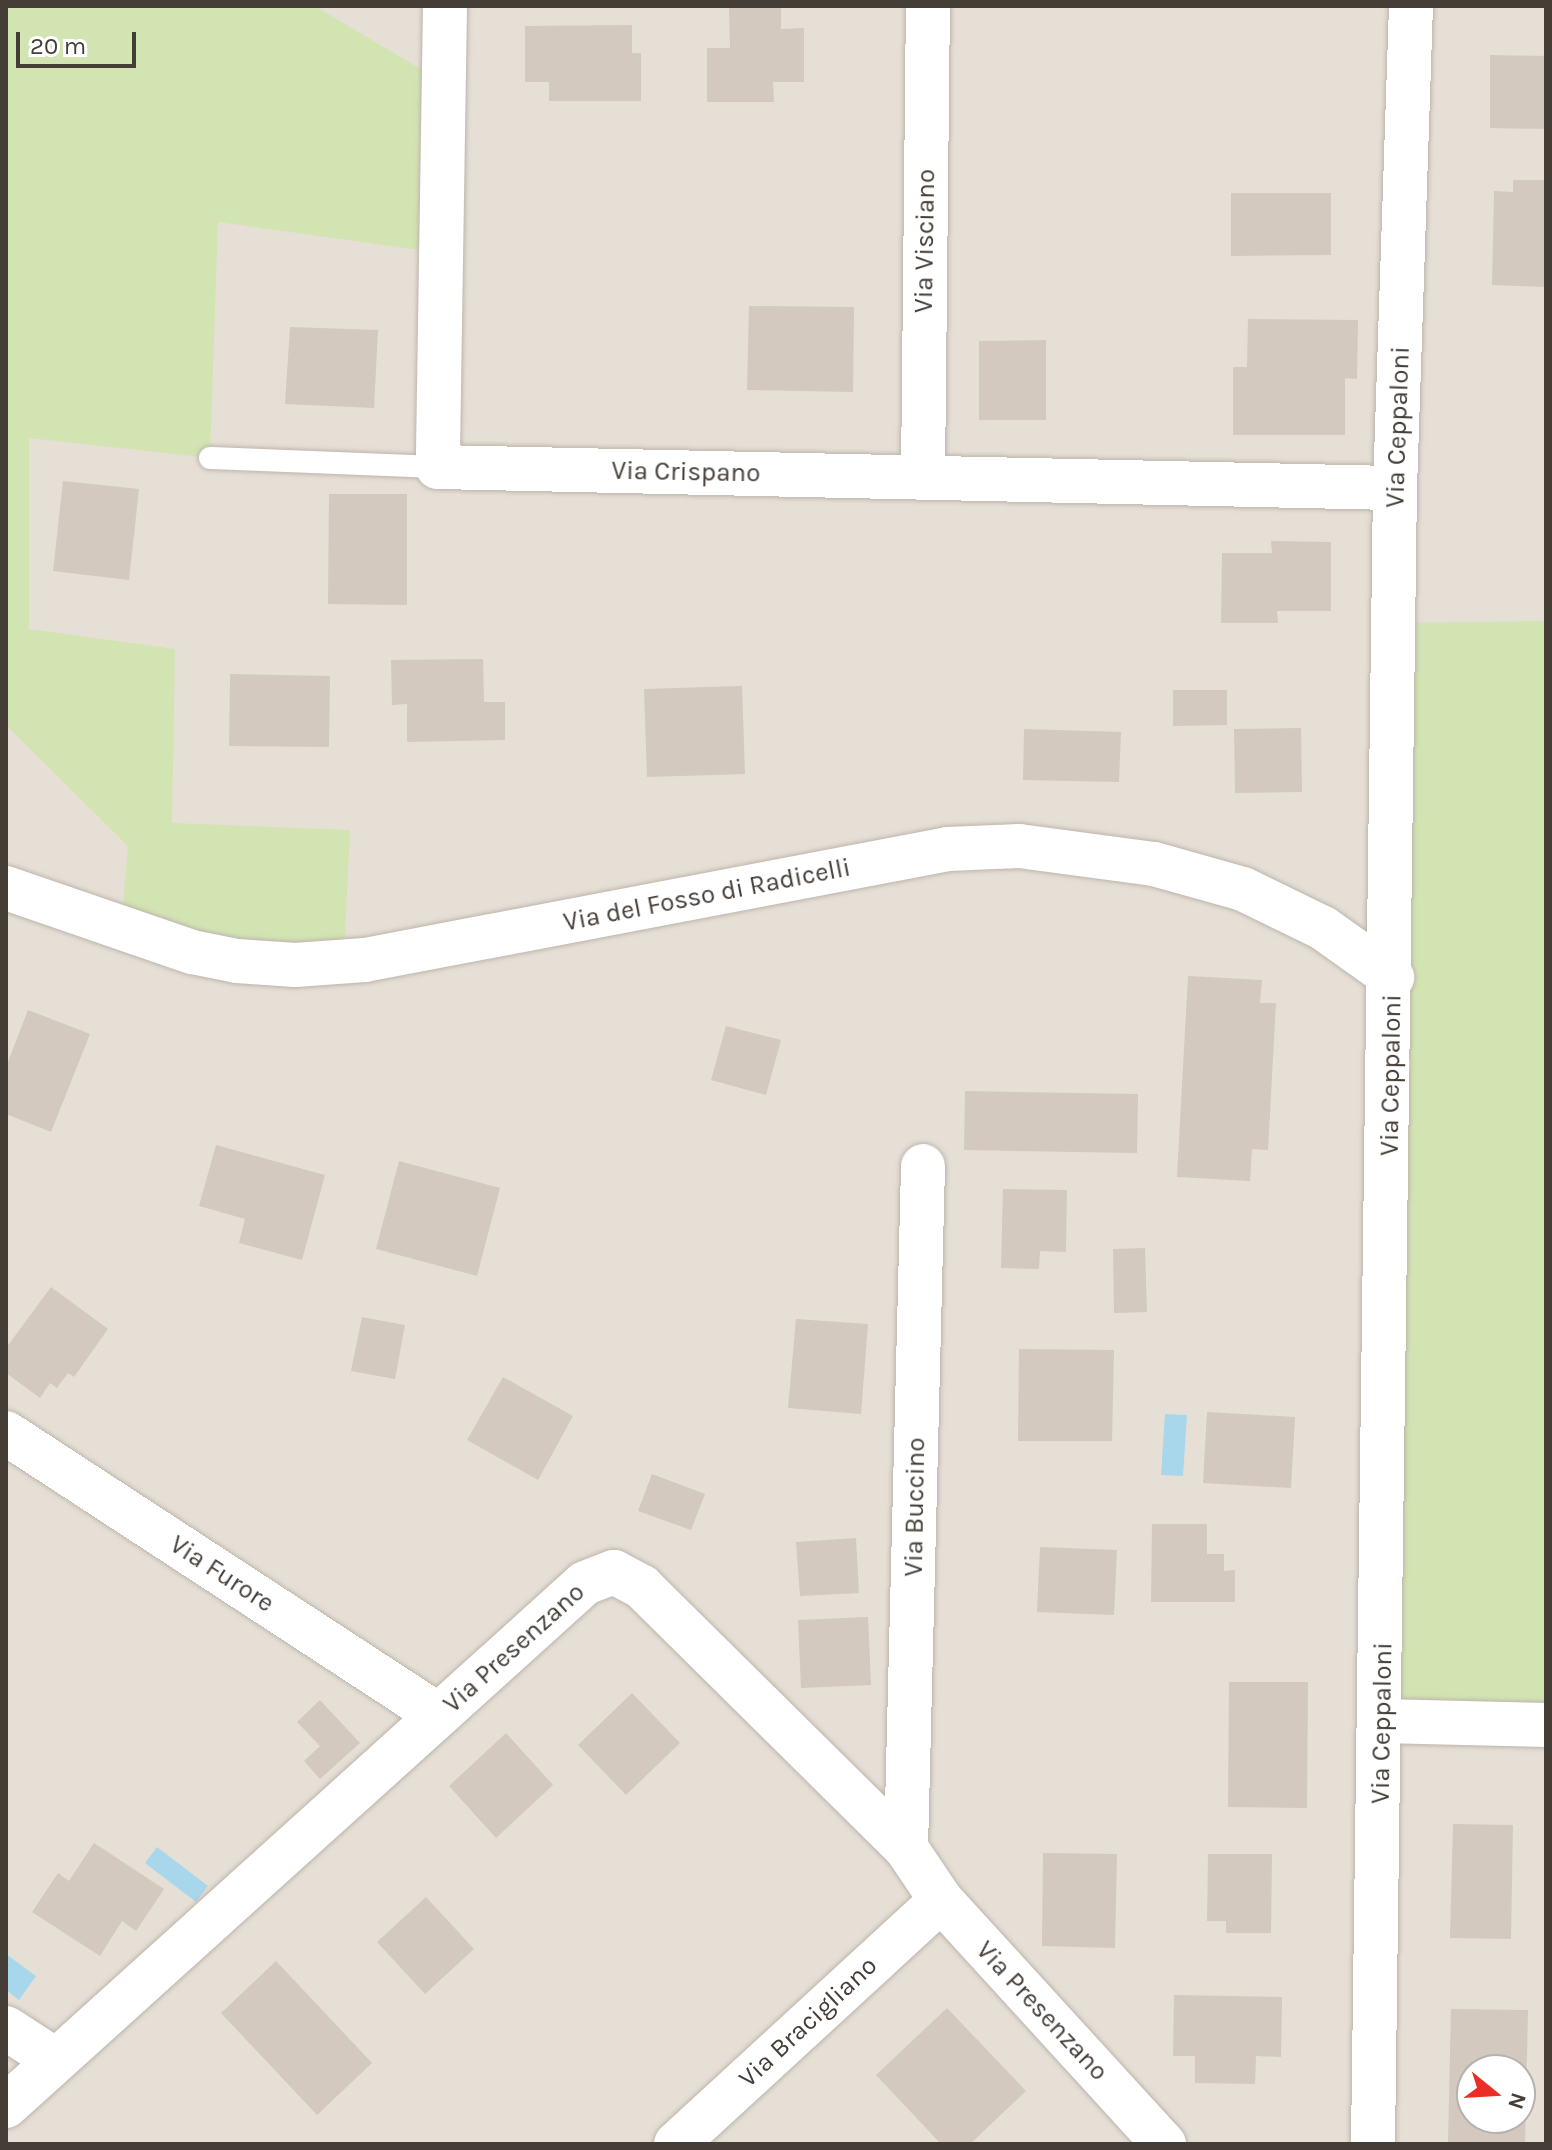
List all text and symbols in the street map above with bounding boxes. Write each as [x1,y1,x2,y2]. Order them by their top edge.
scale bar [20,16,140,66]
text: 20 m [30,32,86,60]
street label: Via Visciano [908,169,942,313]
street label: Via Ceppaloni [1380,346,1416,508]
street label: Via Crispano [611,455,761,489]
street label: Via del Fosso di Radicelli [561,852,853,938]
street label: Via Ceppaloni [1374,994,1408,1156]
street label: Via Buccino [898,1437,932,1577]
street label: Via Furore [164,1529,280,1619]
street label: Via Presenzano [437,1576,591,1720]
street label: Via Ceppaloni [1365,1642,1399,1804]
street label: Via Presenzano [969,1935,1115,2087]
street label: Via Bracigliano [732,1950,884,2094]
north arrow [1456,2054,1536,2134]
text: N [1502,2089,1532,2112]

